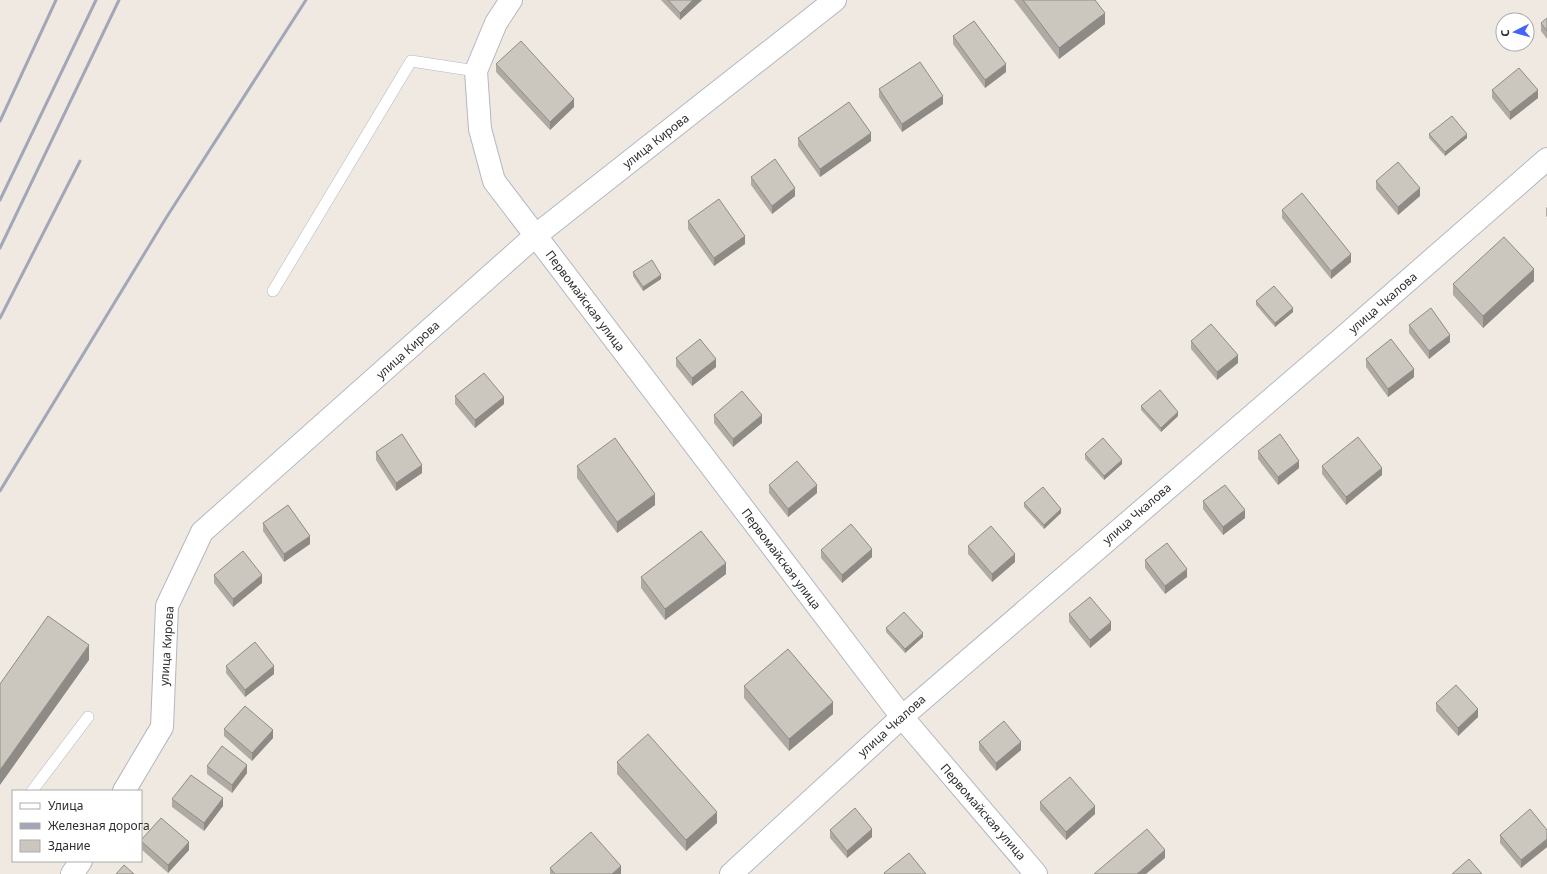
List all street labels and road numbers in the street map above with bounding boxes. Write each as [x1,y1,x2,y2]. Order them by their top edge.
street label: улица Кирова [619,109,692,172]
street label: Первомайская улица [542,247,629,355]
street label: улица Чкалова [1345,268,1421,337]
street label: улица Кирова [372,317,443,383]
street label: улица Чкалова [1099,479,1175,548]
street label: Первомайская улица [738,505,825,613]
street label: улица Кирова [155,605,178,686]
street label: улица Чкалова [854,691,929,761]
street label: Первомайская улица [937,760,1030,864]

